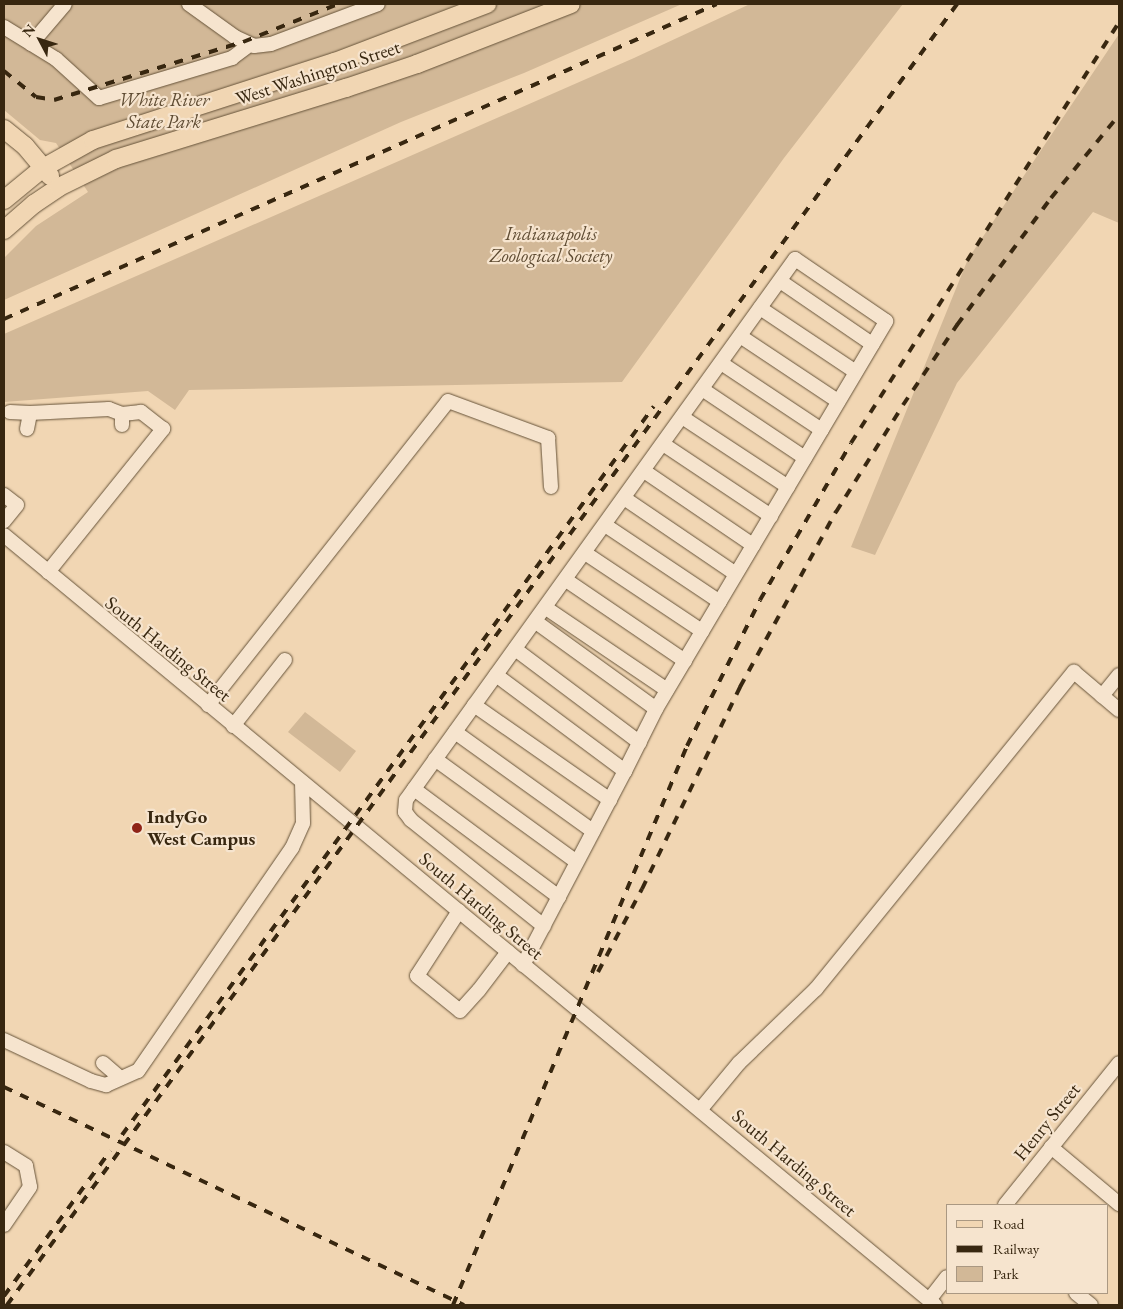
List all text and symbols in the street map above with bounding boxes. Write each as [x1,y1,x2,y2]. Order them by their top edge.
north arrow [15,15,65,65]
text: N [18,20,39,40]
street label: West Washington Street [233,36,403,110]
park label: White River State Park [118,89,210,133]
park label: Indianapolis Zoological Society [490,223,612,267]
street label: South Harding Street [101,591,235,707]
place label: IndyGo West Campus [147,806,255,850]
marker: IndyGo West Campus [131,822,143,834]
street label: South Harding Street [414,847,548,965]
street label: Henry Street [1009,1079,1085,1165]
street label: South Harding Street [727,1104,861,1222]
legend [946,1204,1108,1294]
text: Road [993,1214,1024,1233]
text: Railway [993,1239,1039,1258]
text: Park [993,1264,1019,1283]

